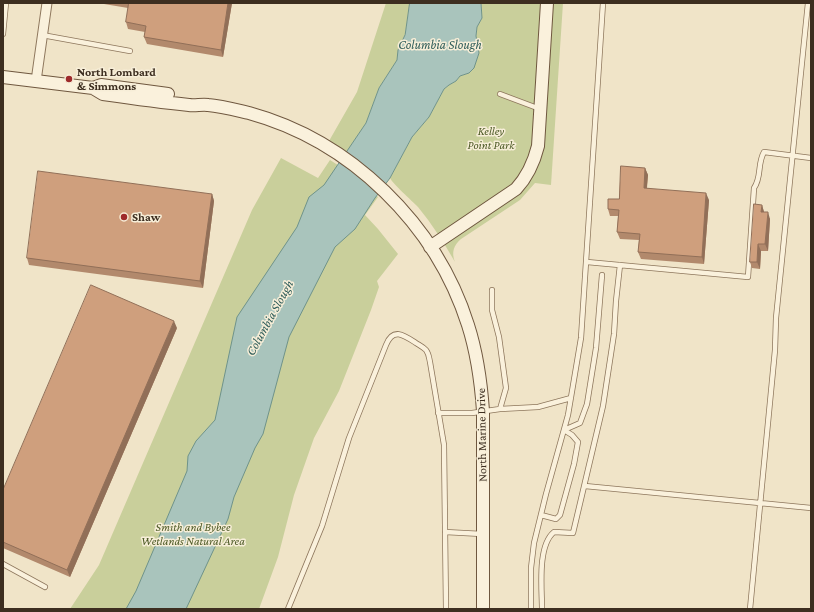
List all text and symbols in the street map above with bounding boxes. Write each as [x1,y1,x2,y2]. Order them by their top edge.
water label: Columbia Slough [398,37,482,53]
place label: North Lombard & Simmons [77,65,156,93]
marker: North Lombard & Simmons [64,74,74,84]
park label: Kelley Point Park [468,124,514,152]
place label: Shaw [132,210,160,224]
marker: Shaw [119,212,129,222]
water label: Columbia Slough [243,278,297,358]
street label: North Marine Drive [474,388,490,482]
park label: Smith and Bybee Wetlands Natural Area [141,520,245,548]

